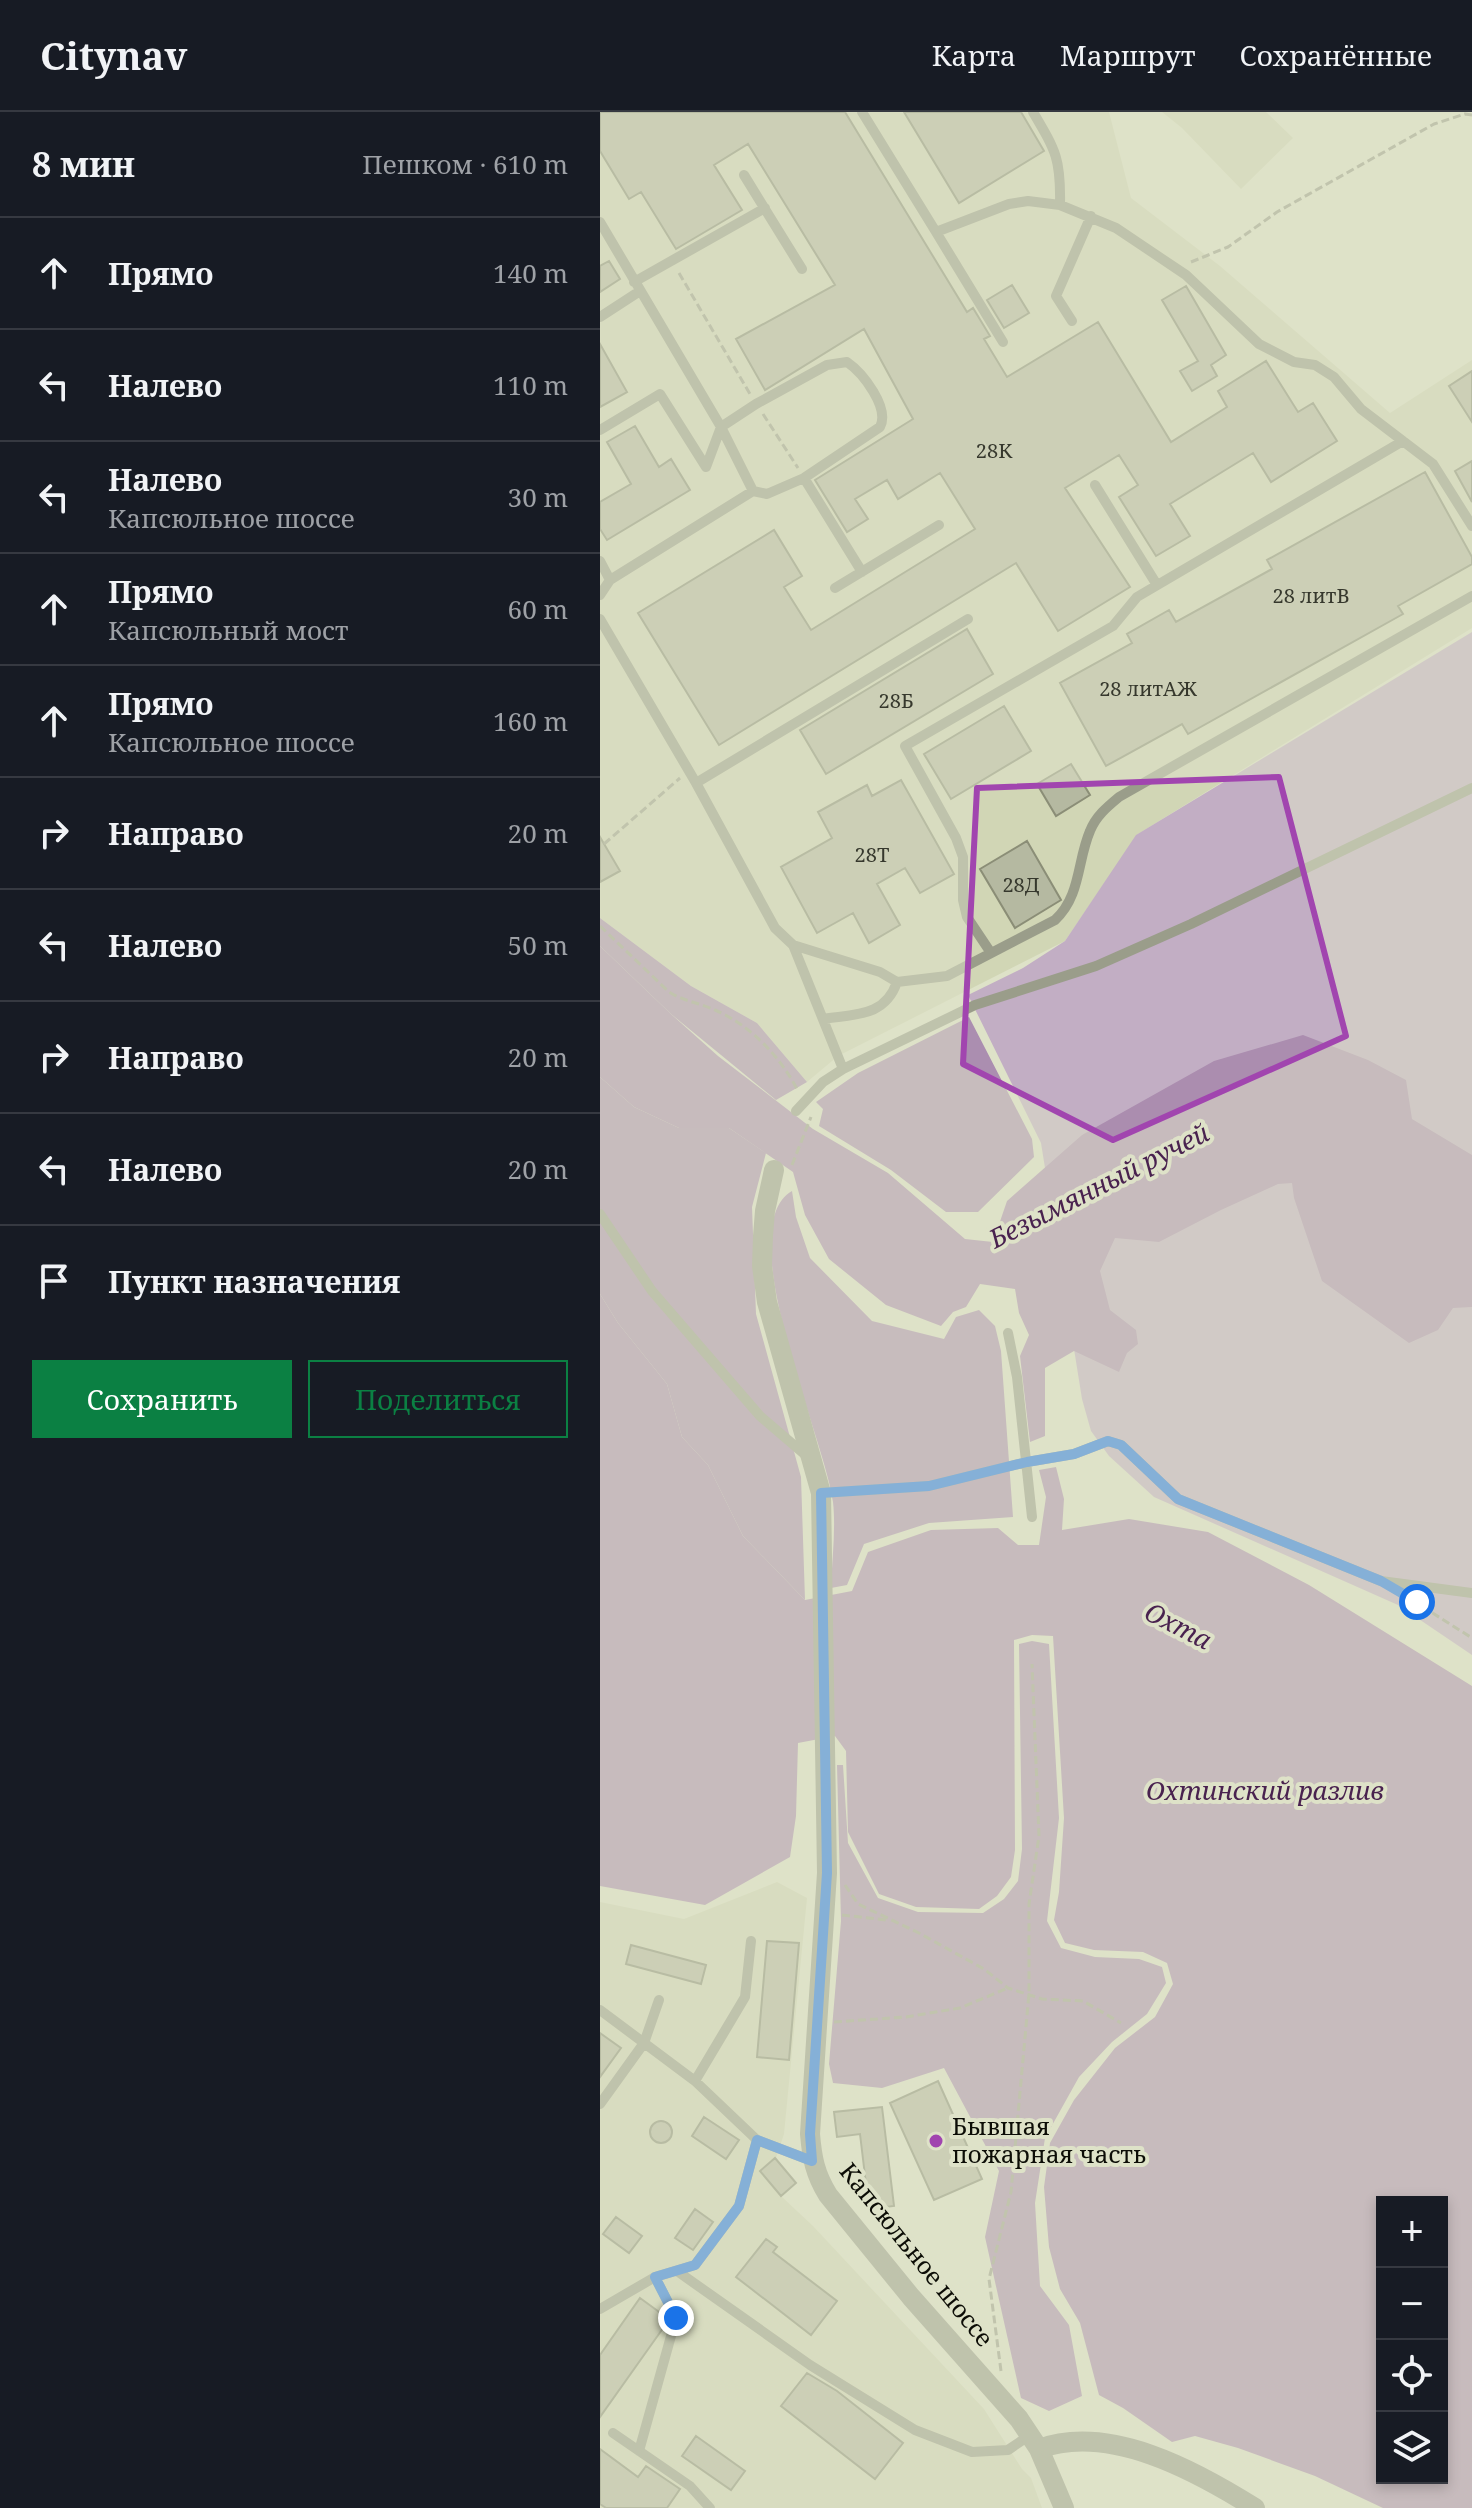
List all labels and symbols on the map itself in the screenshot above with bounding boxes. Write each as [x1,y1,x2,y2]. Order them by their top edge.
house number: 28К [976,437,1013,464]
house number: 28 литВ [1272,582,1350,609]
house number: 28 литАЖ [1099,675,1197,702]
house number: 28Б [879,687,913,714]
house number: 28Т [855,841,889,868]
house number: 28Д [1002,871,1040,898]
water label: Безымянный ручей [981,1114,1215,1257]
route start [1399,1584,1435,1620]
water label: Охта [1139,1593,1218,1657]
water label: Охтинский разлив [1146,1772,1384,1808]
place label: Бывшая пожарная часть [952,2109,1146,2170]
marker: Бывшая пожарная часть [927,2132,945,2150]
street label: Капсюльное шоссе [833,2155,1002,2353]
route end [658,2300,694,2336]

